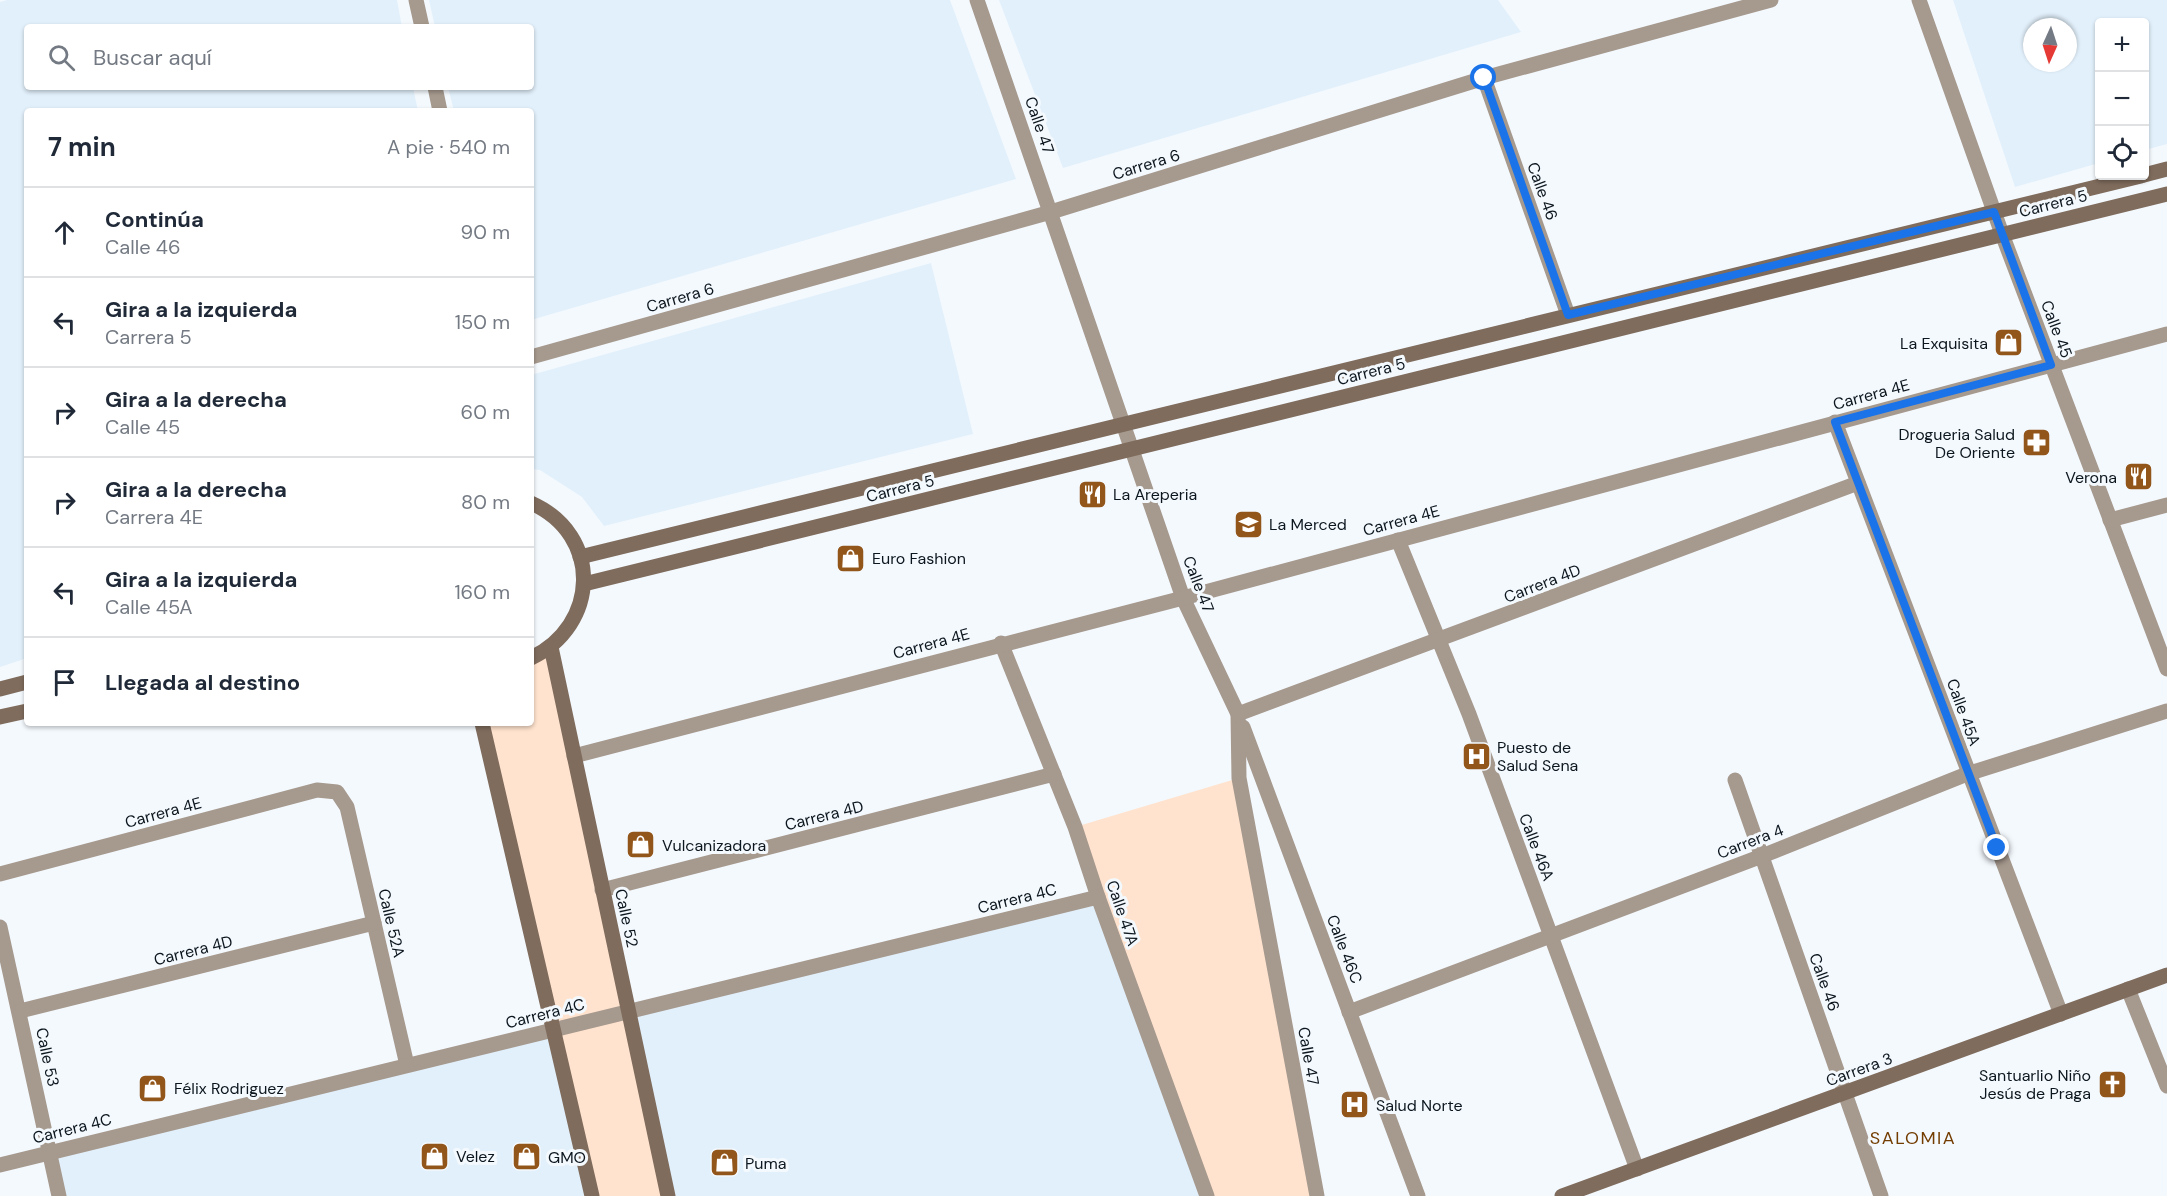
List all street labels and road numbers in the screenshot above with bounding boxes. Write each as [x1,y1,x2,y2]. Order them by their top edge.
street label: Calle 47 [1020,94,1059,156]
street label: Carrera 6 [1110,144,1183,185]
street label: Calle 46 [1522,159,1563,223]
street label: Carrera 5 [2017,185,2089,222]
street label: Carrera 6 [644,278,717,317]
street label: Calle 45 [2036,297,2077,361]
street label: Carrera 5 [1335,353,1407,390]
street label: Carrera 4E [1831,374,1912,415]
street label: Carrera 5 [864,470,936,507]
street label: Carrera 4E [1361,500,1442,541]
street label: Calle 47 [1178,553,1219,615]
street label: Carrera 4D [1501,559,1583,608]
street label: Carrera 4E [891,623,972,664]
street label: Calle 45A [1942,676,1986,749]
street label: Carrera 4E [123,792,204,833]
street label: Carrera 4D [783,796,866,835]
street label: Calle 46A [1514,811,1559,884]
street label: Carrera 4 [1714,819,1787,864]
street label: Calle 47A [1102,878,1144,949]
street label: Carrera 4C [975,879,1059,918]
street label: Calle 52A [373,887,410,960]
street label: Calle 52 [610,887,643,949]
street label: Calle 46C [1322,912,1367,986]
street label: Carrera 4D [152,931,235,970]
street label: Calle 46 [1804,950,1845,1014]
street label: Carrera 4C [503,994,587,1033]
street label: Calle 47 [1293,1025,1324,1087]
street label: Calle 53 [31,1026,64,1089]
street label: Carrera 3 [1823,1048,1895,1091]
street label: Carrera 4C [30,1109,114,1148]

